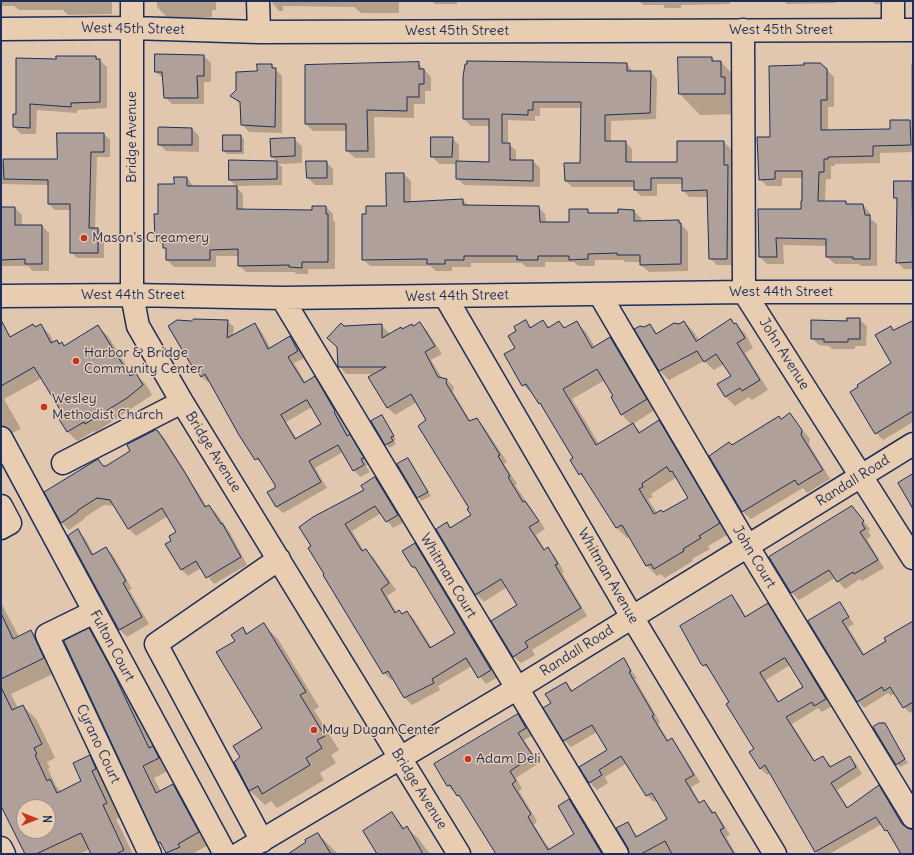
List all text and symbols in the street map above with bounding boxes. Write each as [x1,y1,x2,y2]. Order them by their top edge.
street label: West 45th Street [81,20,185,38]
street label: West 45th Street [729,22,833,38]
street label: West 45th Street [405,23,509,39]
street label: Bridge Avenue [124,91,140,183]
place label: Mason's Creamery [92,230,209,246]
marker: Mason's Creamery [79,233,89,243]
street label: West 44th Street [729,284,833,300]
street label: West 44th Street [81,287,185,303]
street label: West 44th Street [405,287,509,305]
street label: John Avenue [755,315,813,393]
place label: Harbor & Bridge Community Center [84,345,203,378]
marker: Harbor & Bridge Community Center [71,356,81,366]
place label: Wesley Methodist Church [52,391,163,424]
marker: Wesley Methodist Church [39,402,49,412]
street label: Bridge Avenue [182,409,244,495]
street label: Randall Road [813,452,893,510]
street label: John Court [729,523,779,591]
street label: Whitman Avenue [574,525,642,627]
street label: Whitman Court [416,531,480,621]
street label: Fulton Court [86,607,138,685]
street label: Randall Road [537,622,617,680]
street label: Cyrano Court [72,702,124,786]
place label: May Dugan Center [322,722,440,738]
marker: May Dugan Center [309,725,319,735]
street label: Bridge Avenue [388,746,450,832]
place label: Adam Deli [476,751,541,767]
marker: Adam Deli [463,754,473,764]
north arrow [16,799,56,839]
text: N [40,815,54,823]

